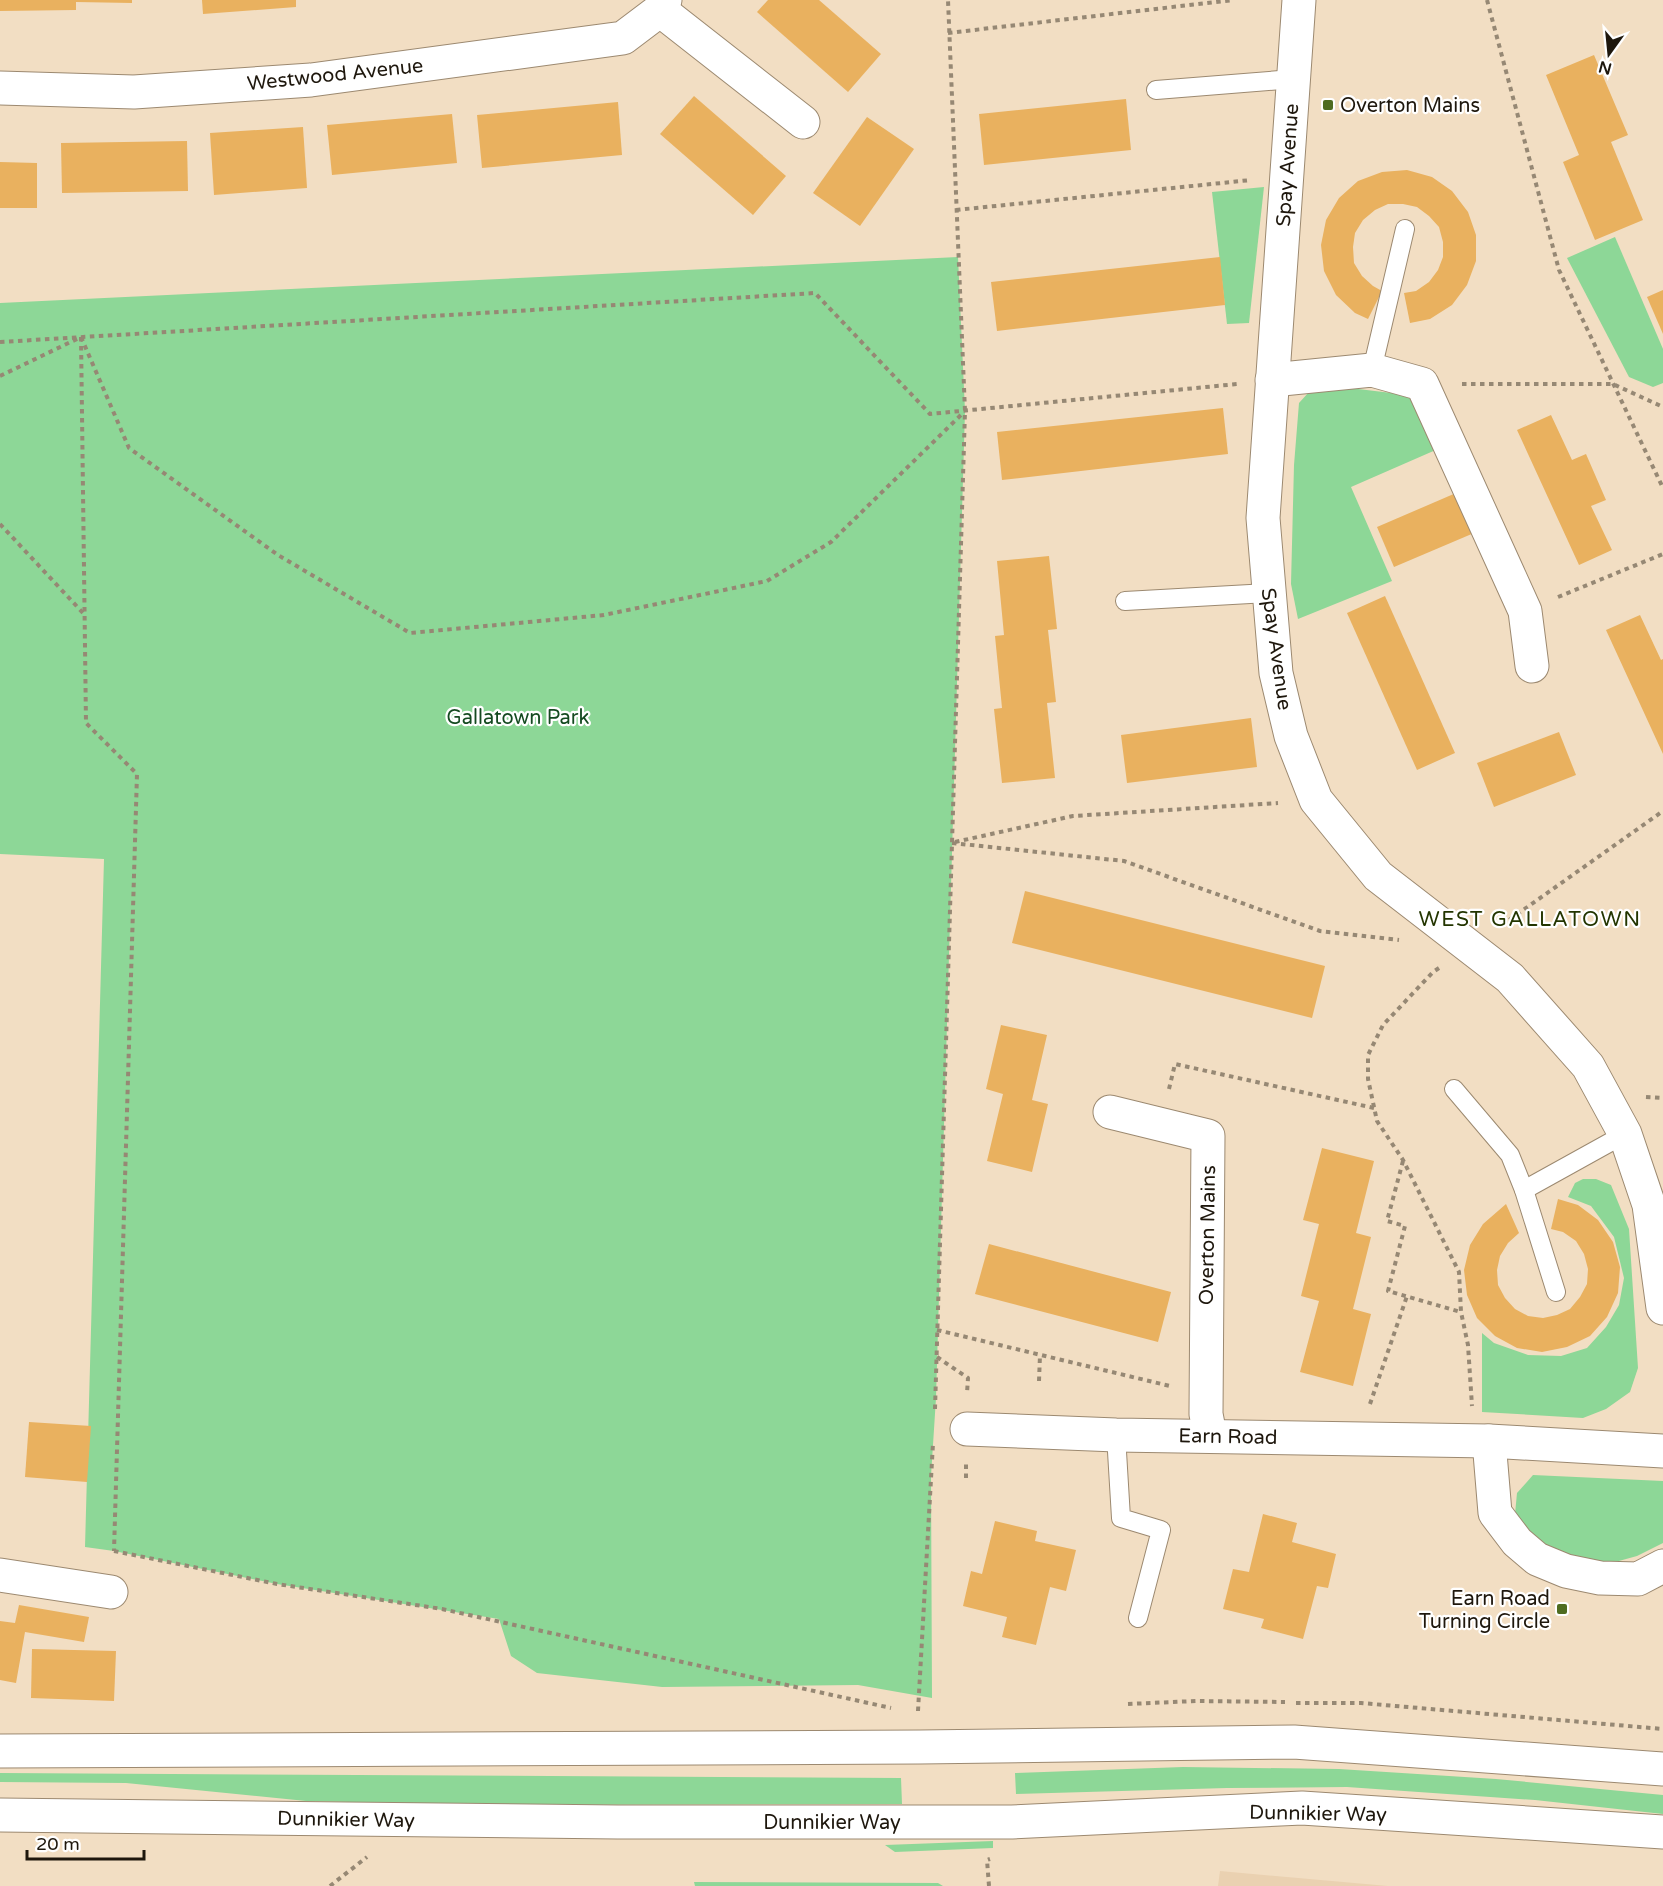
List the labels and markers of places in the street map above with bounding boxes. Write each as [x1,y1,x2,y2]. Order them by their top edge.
place label: Overton Mains [1340,94,1480,118]
marker: Overton Mains [1321,98,1335,112]
place label: Earn Road Turning Circle [1419,1587,1550,1634]
marker: Earn Road Turning Circle [1555,1602,1569,1616]

